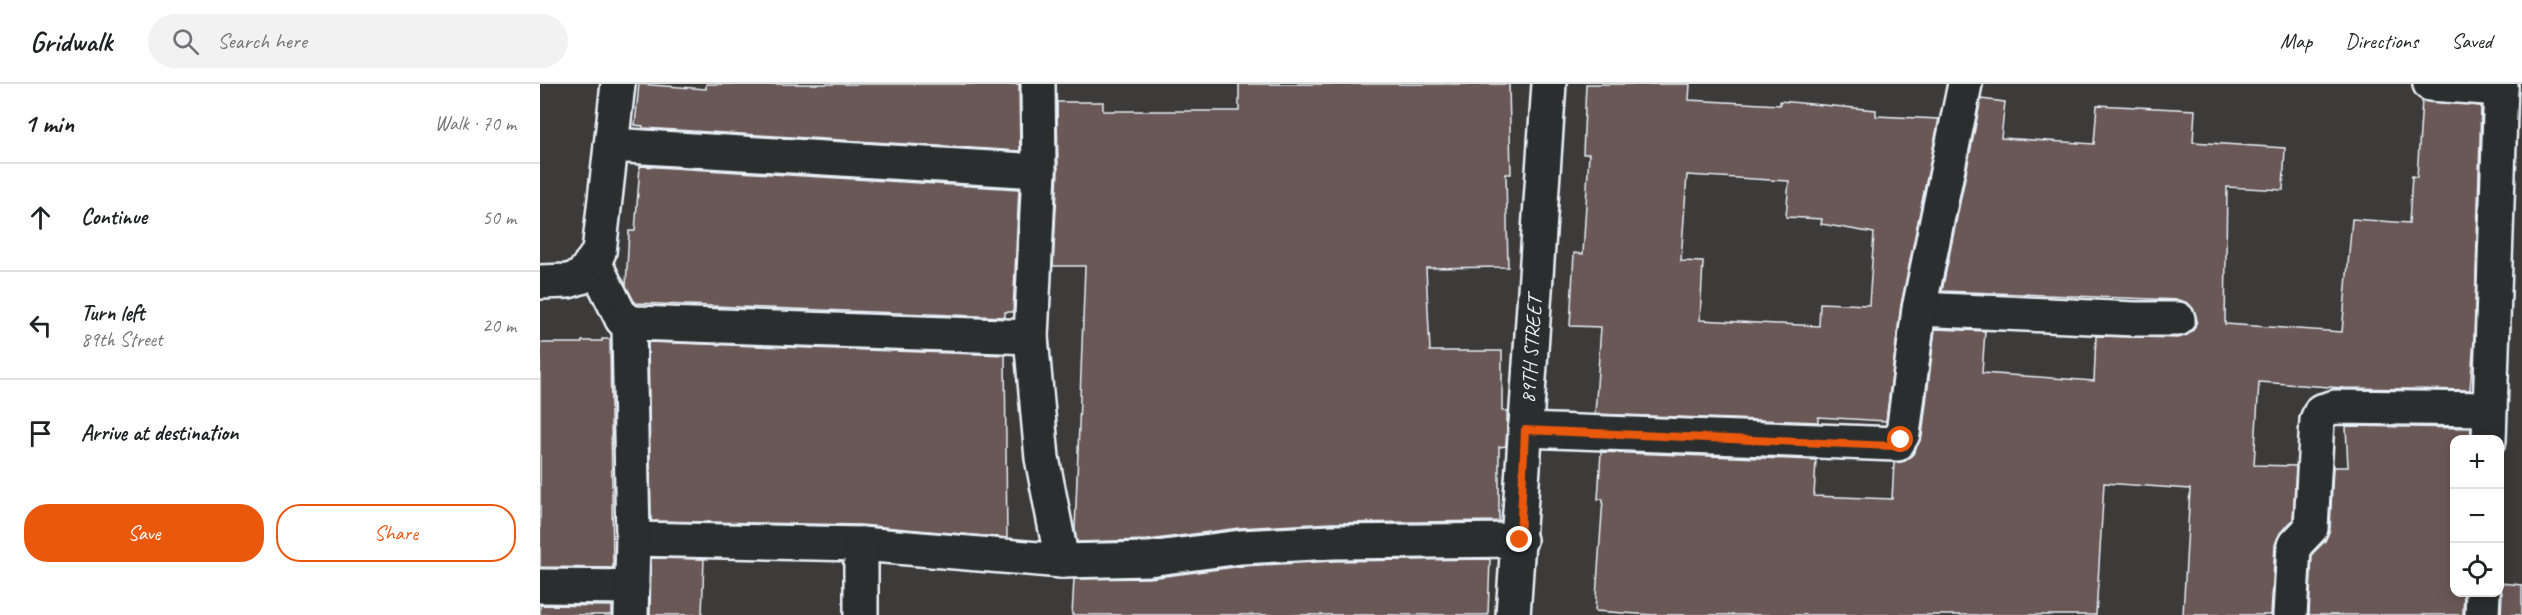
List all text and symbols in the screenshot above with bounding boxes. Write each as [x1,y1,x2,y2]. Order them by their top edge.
search box [148,14,568,68]
text: Gridwalk [30,24,112,59]
icon: search [169,25,202,58]
text: Search here [217,27,307,55]
text: Map [2280,28,2312,54]
text: Directions [2345,28,2418,54]
text: Saved [2451,28,2492,54]
text: 1 min [24,107,74,140]
text: Walk · 70 m [435,111,516,136]
icon: ahead [24,201,57,234]
text: Continue [81,203,147,231]
text: 50 m [482,205,516,230]
street label: 89TH STREET [1514,290,1548,404]
text: Turn left [81,299,145,327]
icon: left [24,309,57,342]
text: 20 m [482,313,516,338]
text: 89th Street [81,327,163,352]
icon: arrive [24,417,57,450]
text: Arrive at destination [81,419,238,447]
route start [1887,426,1913,452]
map controls [2450,435,2504,597]
button: + [2450,435,2504,489]
button: − [2450,489,2504,543]
button: Save [24,504,264,562]
button: Share [276,504,516,562]
route end [1506,526,1532,552]
button: locate [2450,543,2504,597]

